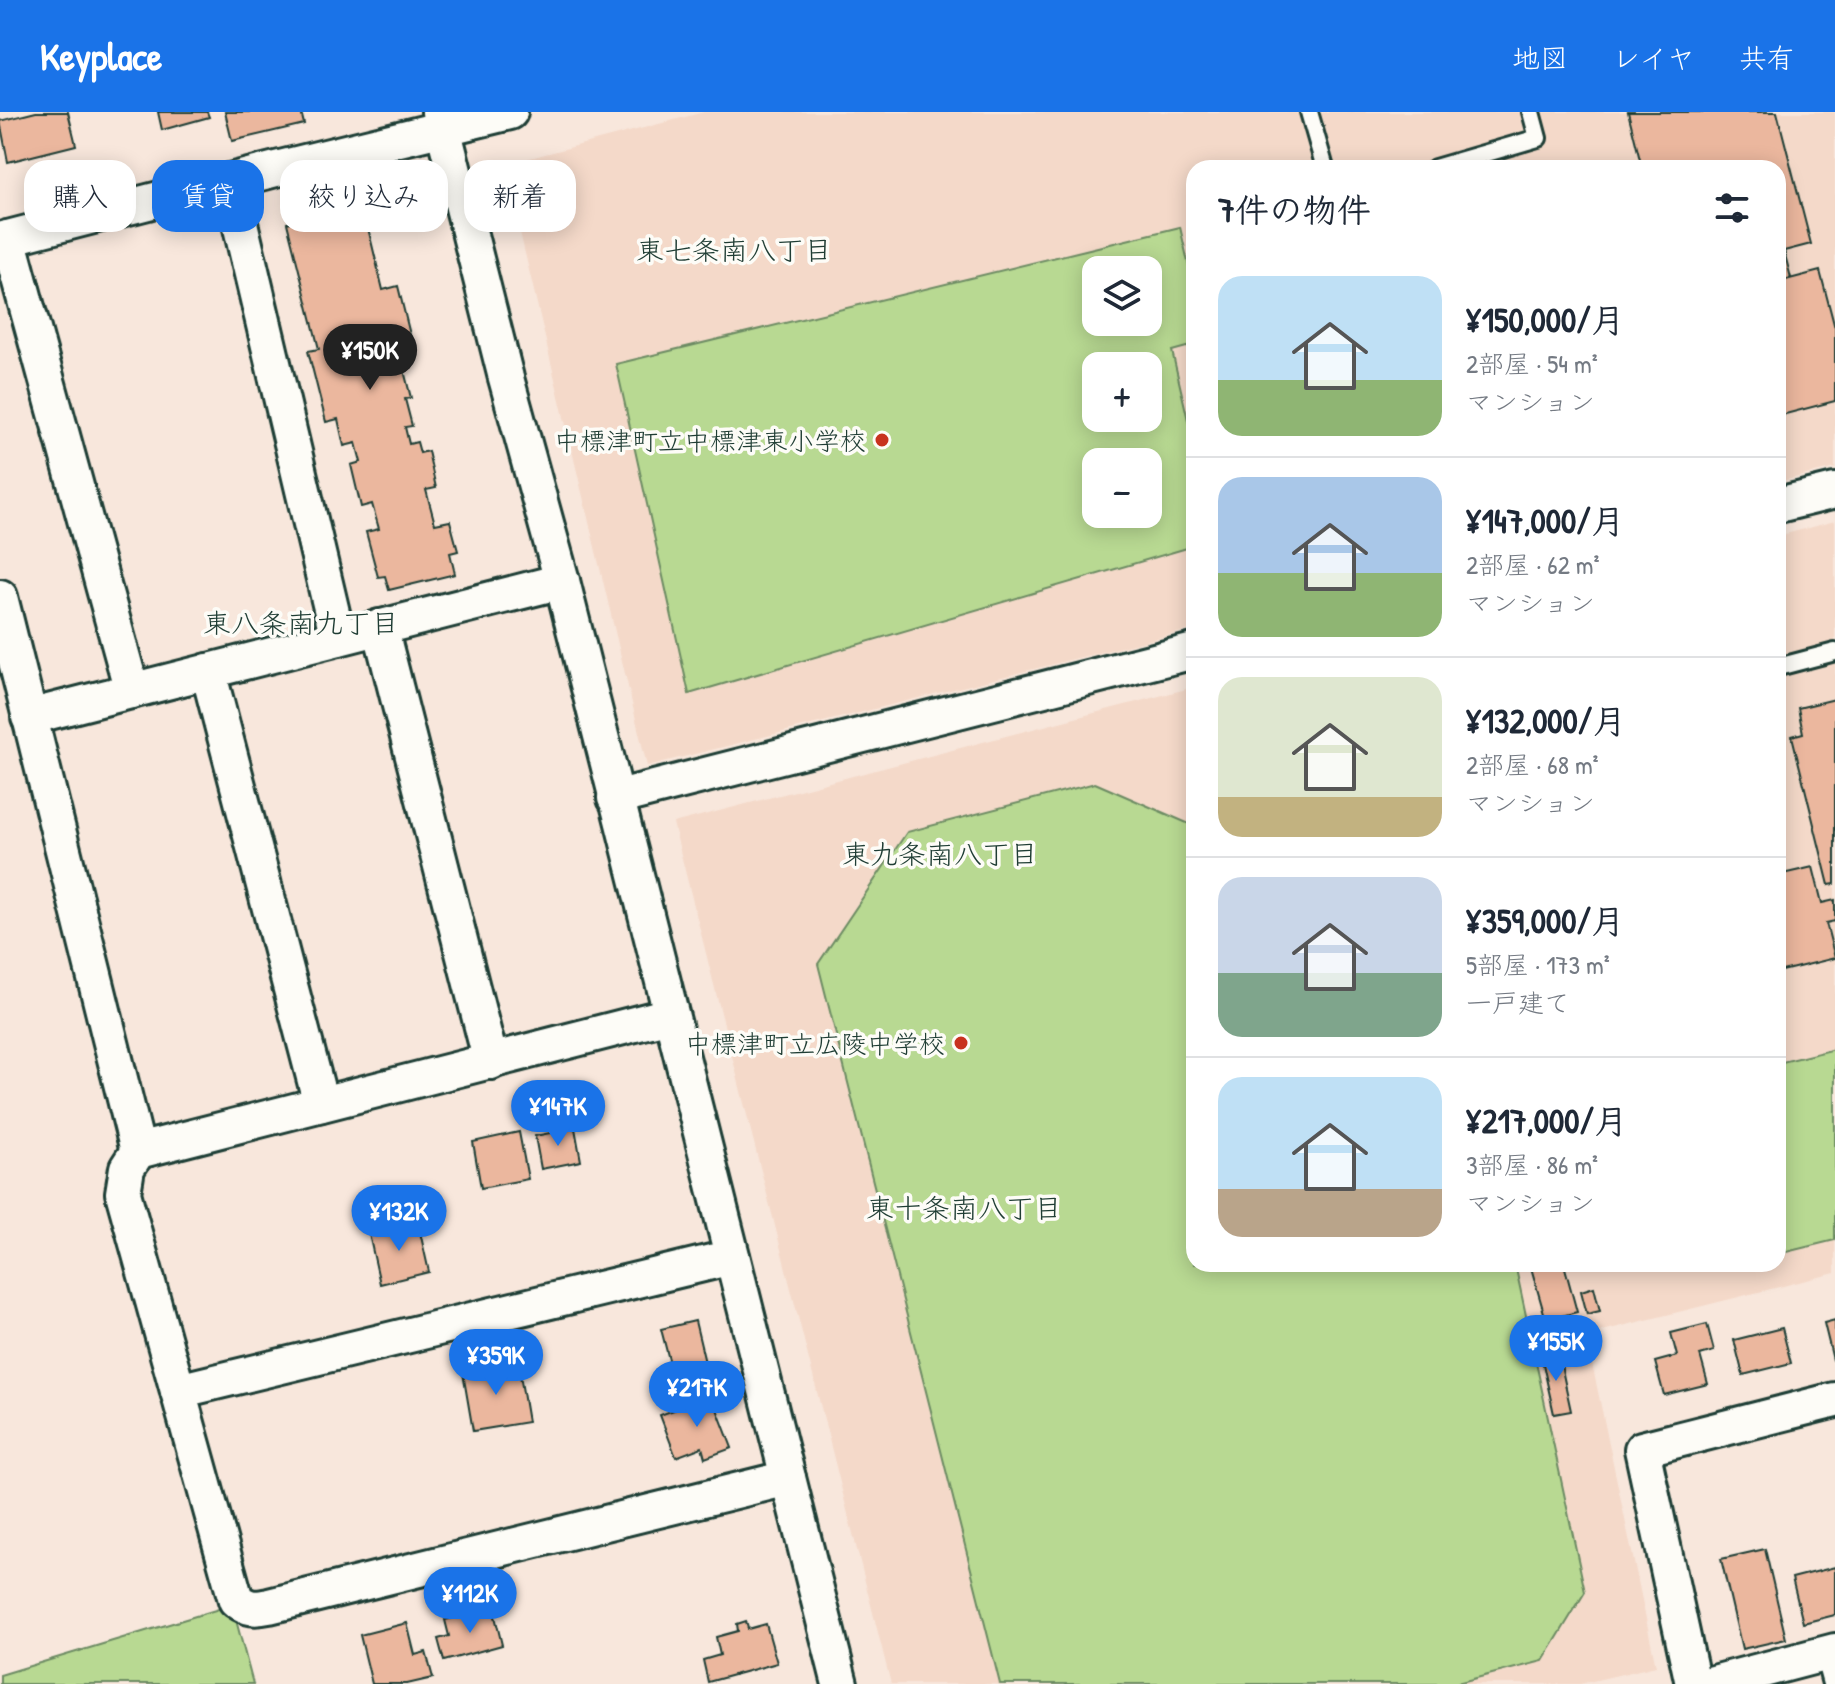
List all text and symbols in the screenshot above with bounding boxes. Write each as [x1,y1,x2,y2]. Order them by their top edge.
text: Keyplace [40,30,162,82]
text: 地図 [1512,39,1568,77]
text: レイヤ [1612,39,1695,77]
text: 共有 [1739,39,1795,77]
chip: 購入 [24,160,136,232]
chip: 賃貸 [152,160,264,232]
chip: 絞り込み [280,160,448,232]
chip: 新着 [464,160,576,232]
icon: filters [1710,186,1754,230]
text: 7件の物件 [1218,187,1371,233]
district label: 東七条南八丁目 [636,231,832,269]
map controls [1082,256,1162,528]
button: layers [1082,256,1162,336]
text: ¥150,000/月 [1466,297,1625,343]
icon: home [1282,308,1378,404]
pin: ¥150K [314,324,426,392]
text: ¥150K [341,332,399,367]
text: 2部屋 · 54 m² [1466,346,1598,381]
button: + [1082,352,1162,432]
text: マンション [1466,384,1595,419]
place label: 中標津町立中標津東小学校 [554,423,866,458]
marker: 中標津町立中標津東小学校 [873,431,891,449]
button: − [1082,448,1162,528]
text: ¥147,000/月 [1466,498,1625,544]
icon: home [1282,509,1378,605]
text: 2部屋 · 62 m² [1466,547,1600,582]
text: マンション [1466,585,1595,620]
district label: 東八条南九丁目 [203,604,399,642]
text: ¥132,000/月 [1466,698,1626,744]
icon: home [1282,709,1378,805]
text: 2部屋 · 68 m² [1466,747,1599,782]
text: マンション [1466,785,1595,820]
district label: 東九条南八丁目 [842,835,1038,873]
text: ¥359,000/月 [1466,898,1625,944]
icon: home [1282,909,1378,1005]
text: 5部屋 · 173 m² [1466,947,1610,982]
text: 一戸建て [1466,985,1570,1020]
place label: 中標津町立広陵中学校 [685,1026,945,1061]
marker: 中標津町立広陵中学校 [952,1034,970,1052]
pin: ¥147K [502,1080,614,1148]
text: ¥147K [529,1088,587,1123]
text: ¥217,000/月 [1466,1098,1628,1144]
icon: home [1282,1109,1378,1205]
text: 3部屋 · 86 m² [1466,1147,1598,1182]
pin: ¥132K [343,1185,455,1253]
text: マンション [1466,1185,1595,1220]
district label: 東十条南八丁目 [866,1189,1062,1227]
text: ¥132K [370,1193,428,1228]
pin: ¥155K [1500,1315,1612,1383]
text: ¥155K [1527,1323,1585,1358]
pin: ¥359K [440,1329,552,1397]
text: ¥359K [467,1337,525,1372]
pin: ¥217K [641,1361,753,1429]
text: ¥217K [667,1369,727,1404]
pin: ¥112K [414,1567,526,1635]
text: ¥112K [442,1575,498,1610]

